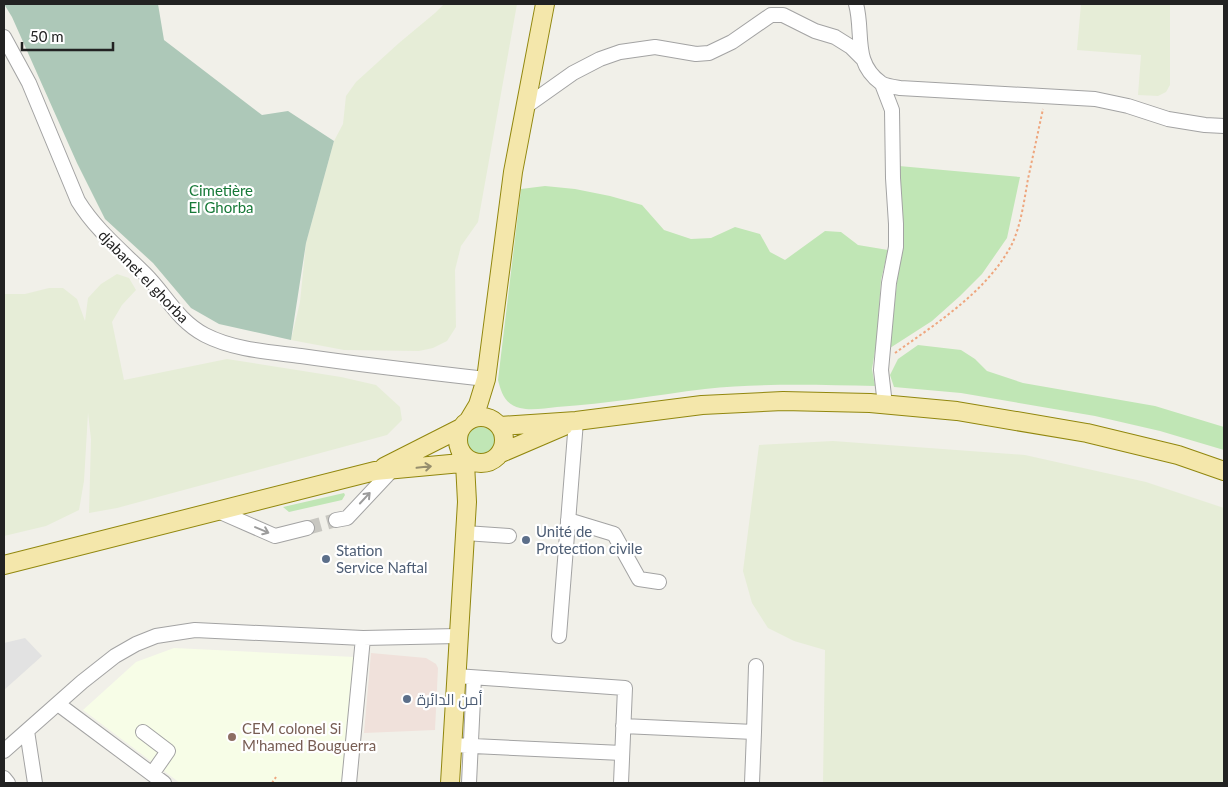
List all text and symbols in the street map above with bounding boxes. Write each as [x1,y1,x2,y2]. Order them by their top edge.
scale bar [22,20,114,52]
text: 50 m [30,27,64,45]
park label: Cimetière El Ghorba [188,181,254,216]
street label: djabanet el ghorba [95,226,193,326]
one-way arrow [415,462,431,471]
one-way arrow [359,491,371,504]
place label: Unité de Protection civile [536,522,642,557]
one-way arrow [254,526,269,536]
marker: Unité de Protection civile [520,534,532,546]
place label: Station Service Naftal [336,541,427,576]
marker: Station Service Naftal [320,553,332,565]
place label: أمن الدائرة [417,690,482,710]
marker: أمن الدائرة [401,693,413,705]
place label: CEM colonel Si M'hamed Bouguerra [242,719,376,754]
marker: CEM colonel Si M'hamed Bouguerra [226,731,238,743]

